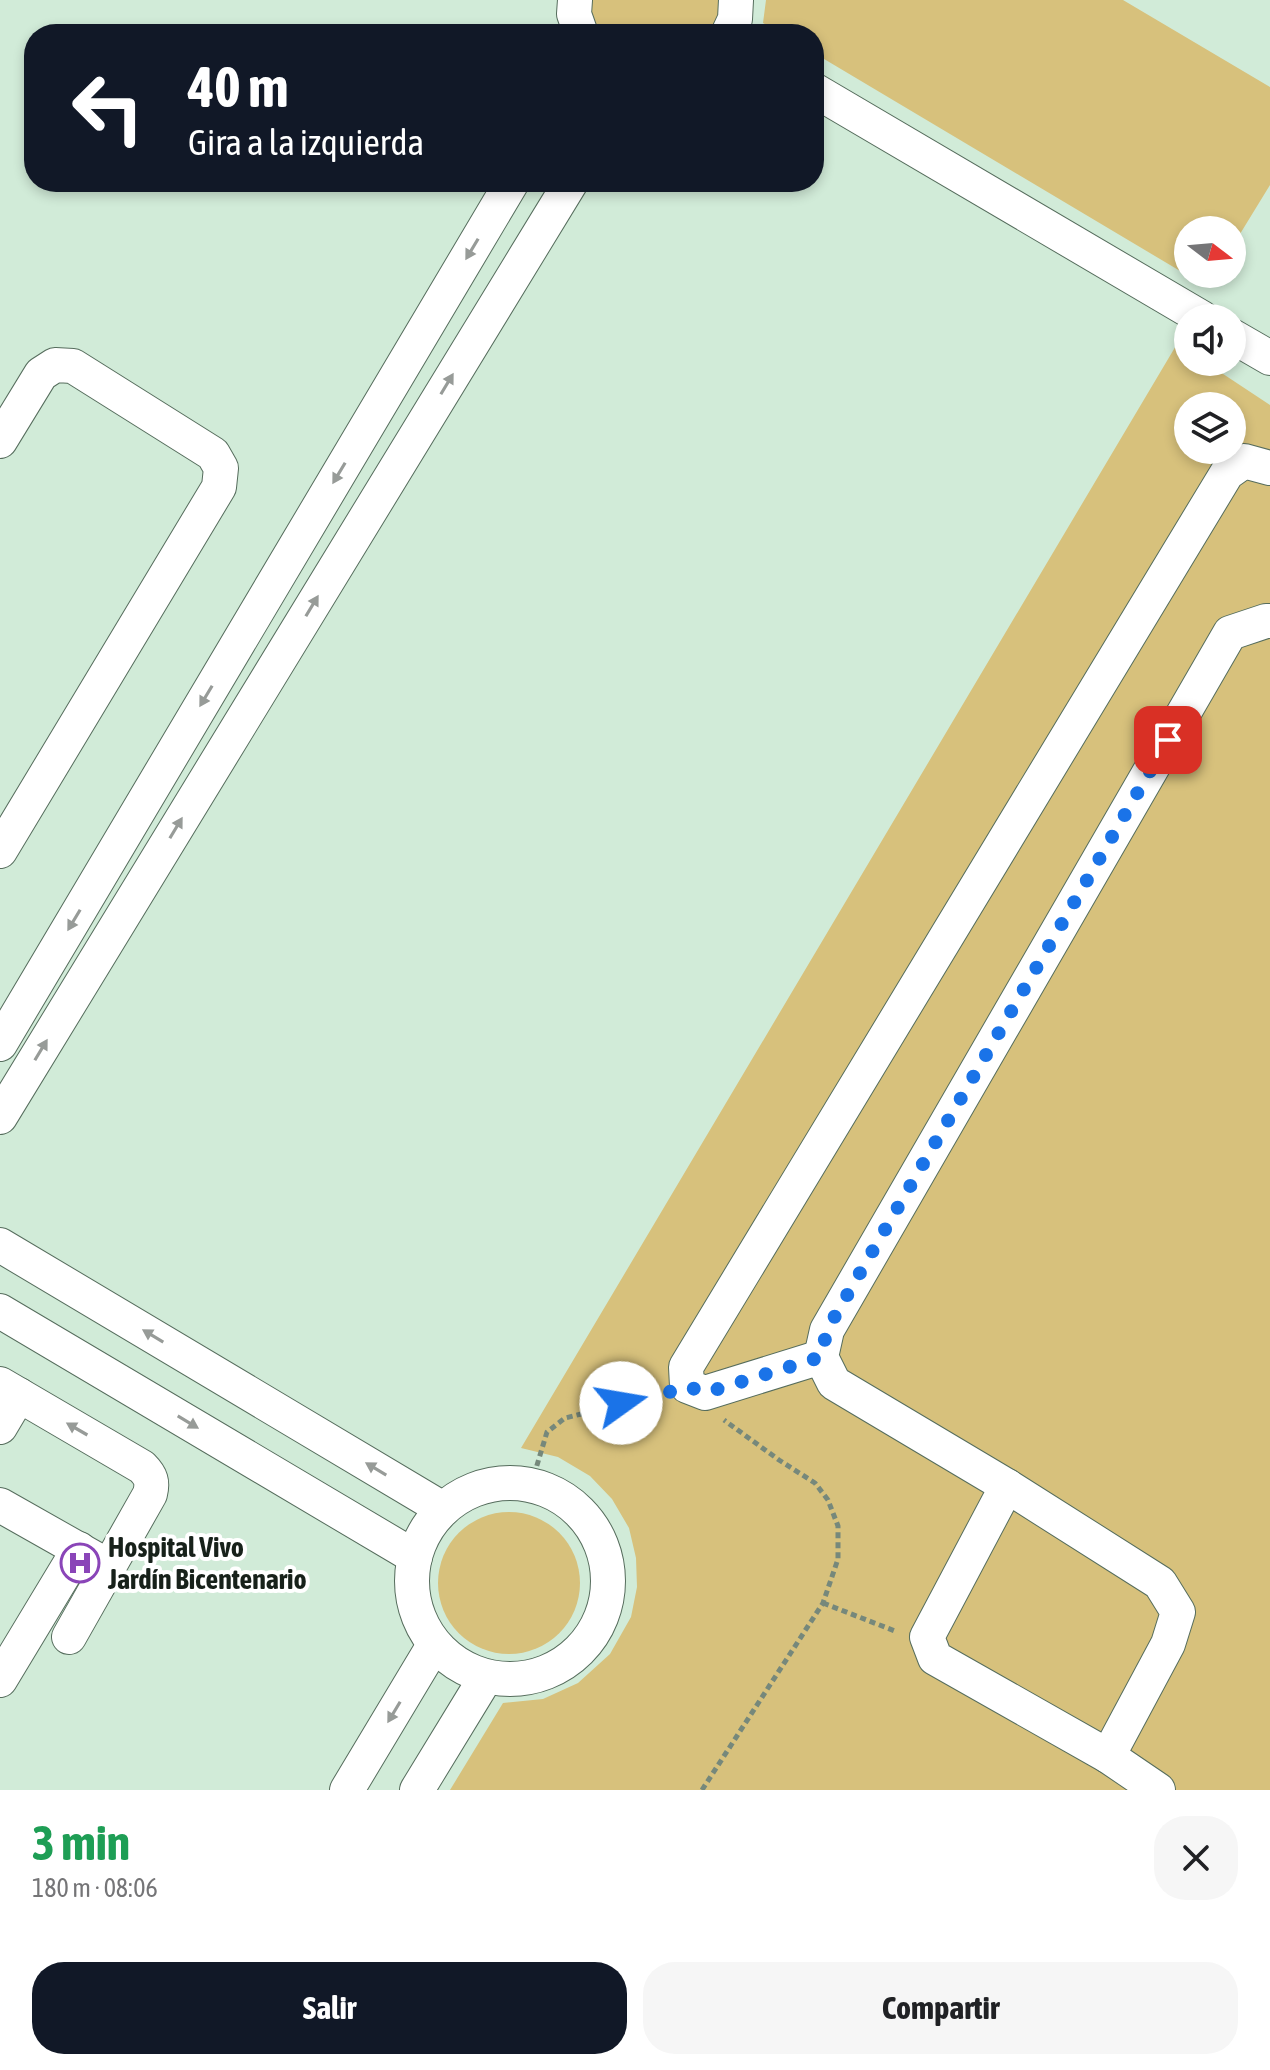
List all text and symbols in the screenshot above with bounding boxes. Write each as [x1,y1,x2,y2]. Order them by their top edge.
text: 40 m [188,55,289,119]
icon: left [56,56,160,160]
text: Gira a la izquierda [188,121,424,163]
north arrow [1174,216,1246,288]
map controls [1174,216,1246,464]
one-way arrow [465,238,479,260]
button: sound [1174,304,1246,376]
one-way arrow [440,373,454,395]
button: layers [1174,392,1246,464]
one-way arrow [332,462,346,484]
one-way arrow [304,595,318,617]
one-way arrow [200,685,214,707]
pin [1134,706,1202,774]
icon: arrive [1146,718,1190,762]
one-way arrow [169,817,183,839]
one-way arrow [67,909,81,931]
one-way arrow [33,1039,47,1061]
one-way arrow [142,1329,164,1343]
position arrow [579,1361,663,1445]
one-way arrow [176,1415,199,1429]
one-way arrow [66,1422,88,1436]
one-way arrow [365,1462,387,1476]
place label: Hospital Vivo Jardín Bicentenario [107,1531,307,1595]
hospital icon: Hospital Vivo Jardín Bicentenario [59,1542,101,1584]
one-way arrow [387,1701,401,1723]
text: 3 min [32,1815,130,1870]
button: close [1154,1816,1238,1900]
text: 180 m · 08:06 [32,1873,158,1903]
button: Salir [32,1962,627,2054]
button: Compartir [643,1962,1238,2054]

